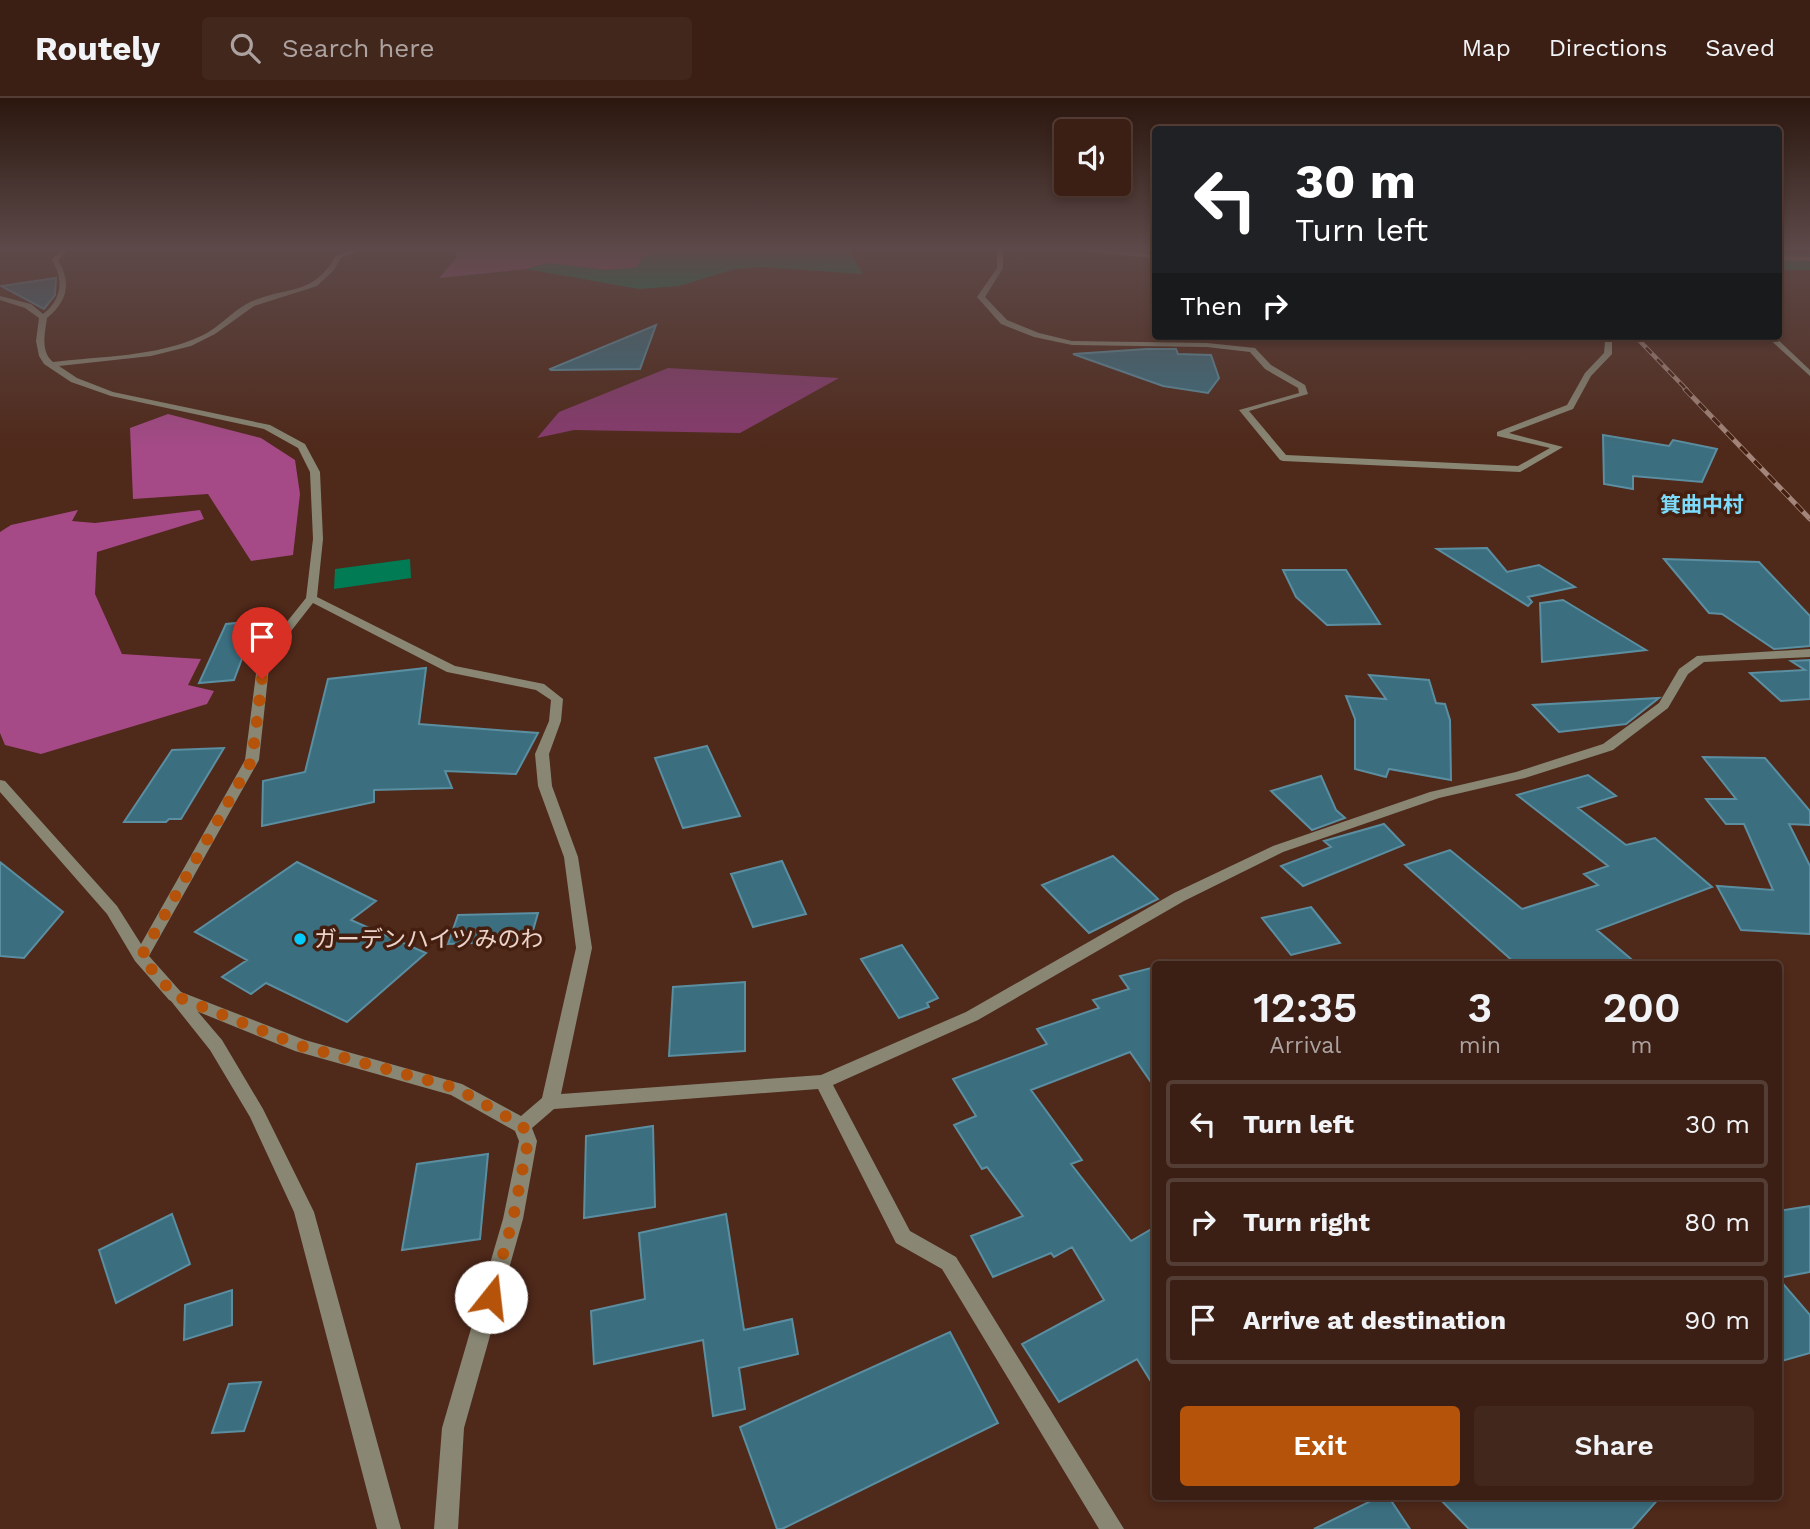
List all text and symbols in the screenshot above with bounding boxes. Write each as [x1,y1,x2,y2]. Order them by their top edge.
search box [202,17,692,80]
text: Routely [35,29,160,68]
icon: search [226,29,264,67]
text: Search here [282,33,434,63]
text: Map [1462,34,1511,62]
text: Directions [1549,34,1667,62]
text: Saved [1705,34,1775,62]
map controls [1054,119,1131,196]
button: sound [1054,119,1131,196]
text: 30 m [1295,152,1416,210]
icon: left [1180,154,1271,245]
text: Turn left [1295,211,1428,249]
icon: right [1256,287,1294,325]
text: Then [1180,291,1242,321]
district label: 箕曲中村 [1660,492,1744,517]
pin [232,607,292,679]
icon: arrive [243,618,281,656]
place label: ガーデンハイツみのわ [314,926,544,953]
marker: ガーデンハイツみのわ [292,931,308,947]
text: 12:35 [1253,983,1357,1032]
text: 3 [1468,983,1492,1032]
text: 200 [1602,983,1681,1032]
text: Arrival [1269,1032,1341,1059]
text: min [1459,1032,1501,1059]
text: m [1631,1032,1652,1059]
icon: left [1184,1105,1222,1143]
text: Turn left [1243,1109,1354,1139]
text: 30 m [1685,1109,1750,1139]
icon: right [1184,1203,1222,1241]
text: Turn right [1243,1207,1370,1237]
text: 80 m [1684,1207,1750,1237]
position arrow [454,1260,528,1334]
icon: arrive [1184,1301,1222,1339]
text: Arrive at destination [1243,1305,1506,1335]
text: 90 m [1684,1305,1750,1335]
button: Exit [1180,1406,1460,1486]
button: Share [1474,1406,1754,1486]

